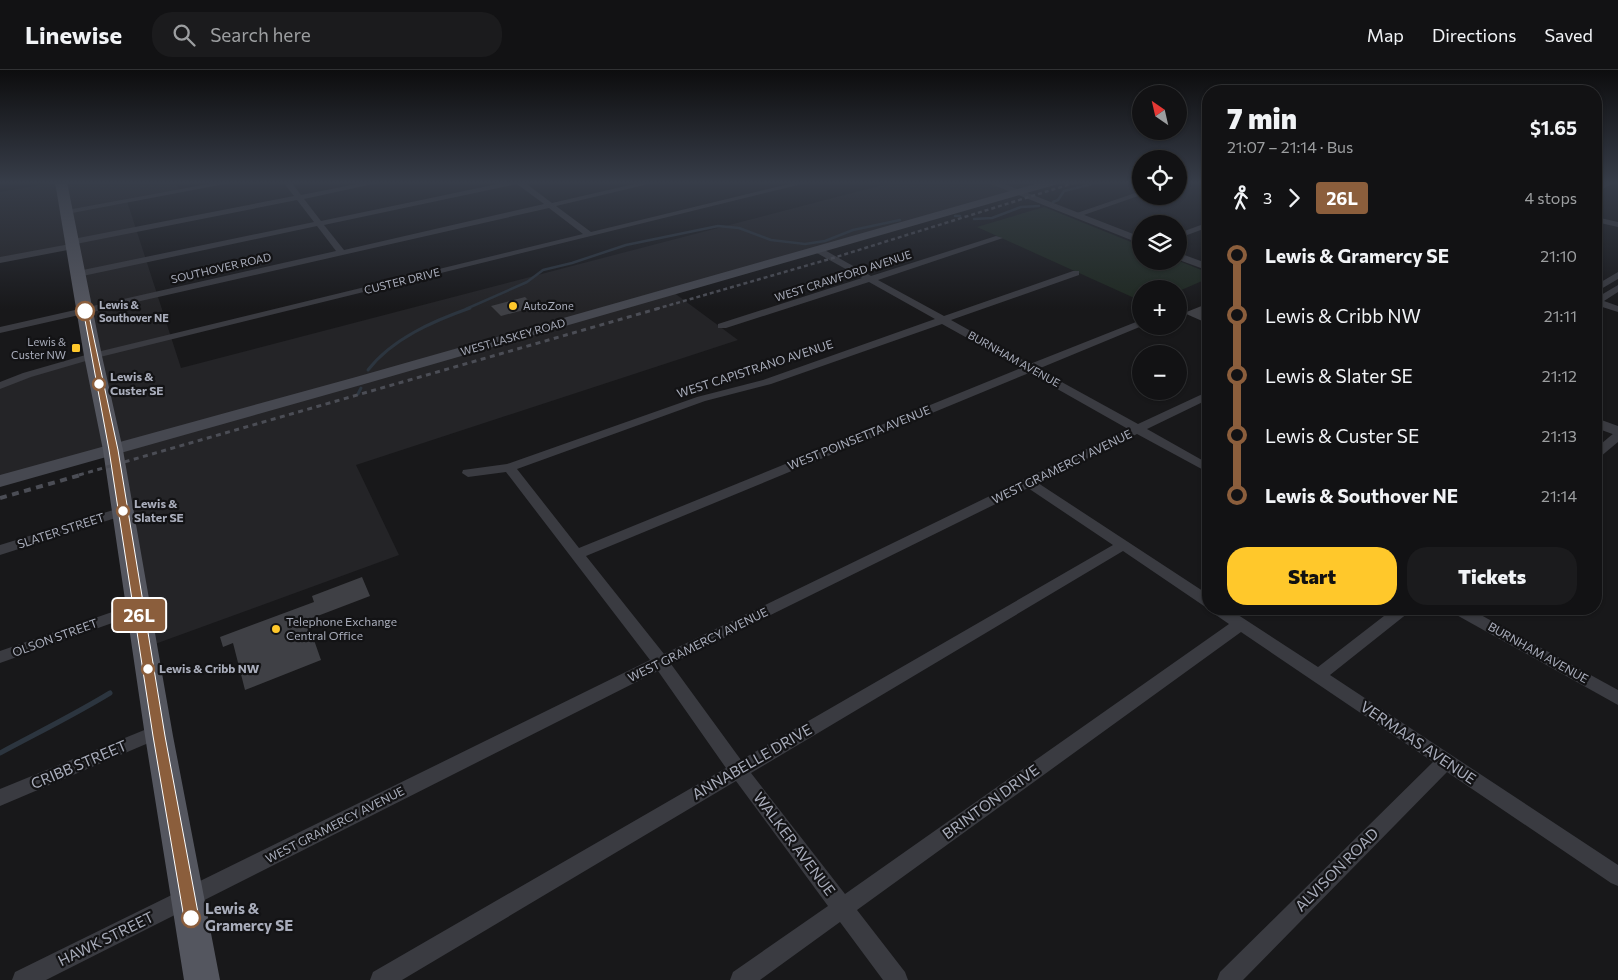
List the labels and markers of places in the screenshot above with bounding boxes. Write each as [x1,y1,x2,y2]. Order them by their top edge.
place label: Lewis & Southover NE [99,298,169,324]
place label: AutoZone [523,299,574,312]
marker: AutoZone [507,300,519,312]
marker: Lewis & Southover NE [75,301,95,321]
place label: Lewis & Custer NW [11,335,66,361]
marker: Lewis & Custer NW [70,342,82,354]
place label: Lewis & Custer SE [110,369,164,397]
marker: Lewis & Custer SE [92,377,106,391]
place label: Lewis & Slater SE [134,496,184,524]
marker: Lewis & Slater SE [116,504,130,518]
place label: Telephone Exchange Central Office [286,614,397,642]
marker: Telephone Exchange Central Office [270,623,282,635]
place label: Lewis & Cribb NW [159,661,260,675]
marker: Lewis & Cribb NW [141,662,155,676]
place label: Lewis & Gramercy SE [205,899,293,934]
marker: Lewis & Gramercy SE [181,908,201,928]

